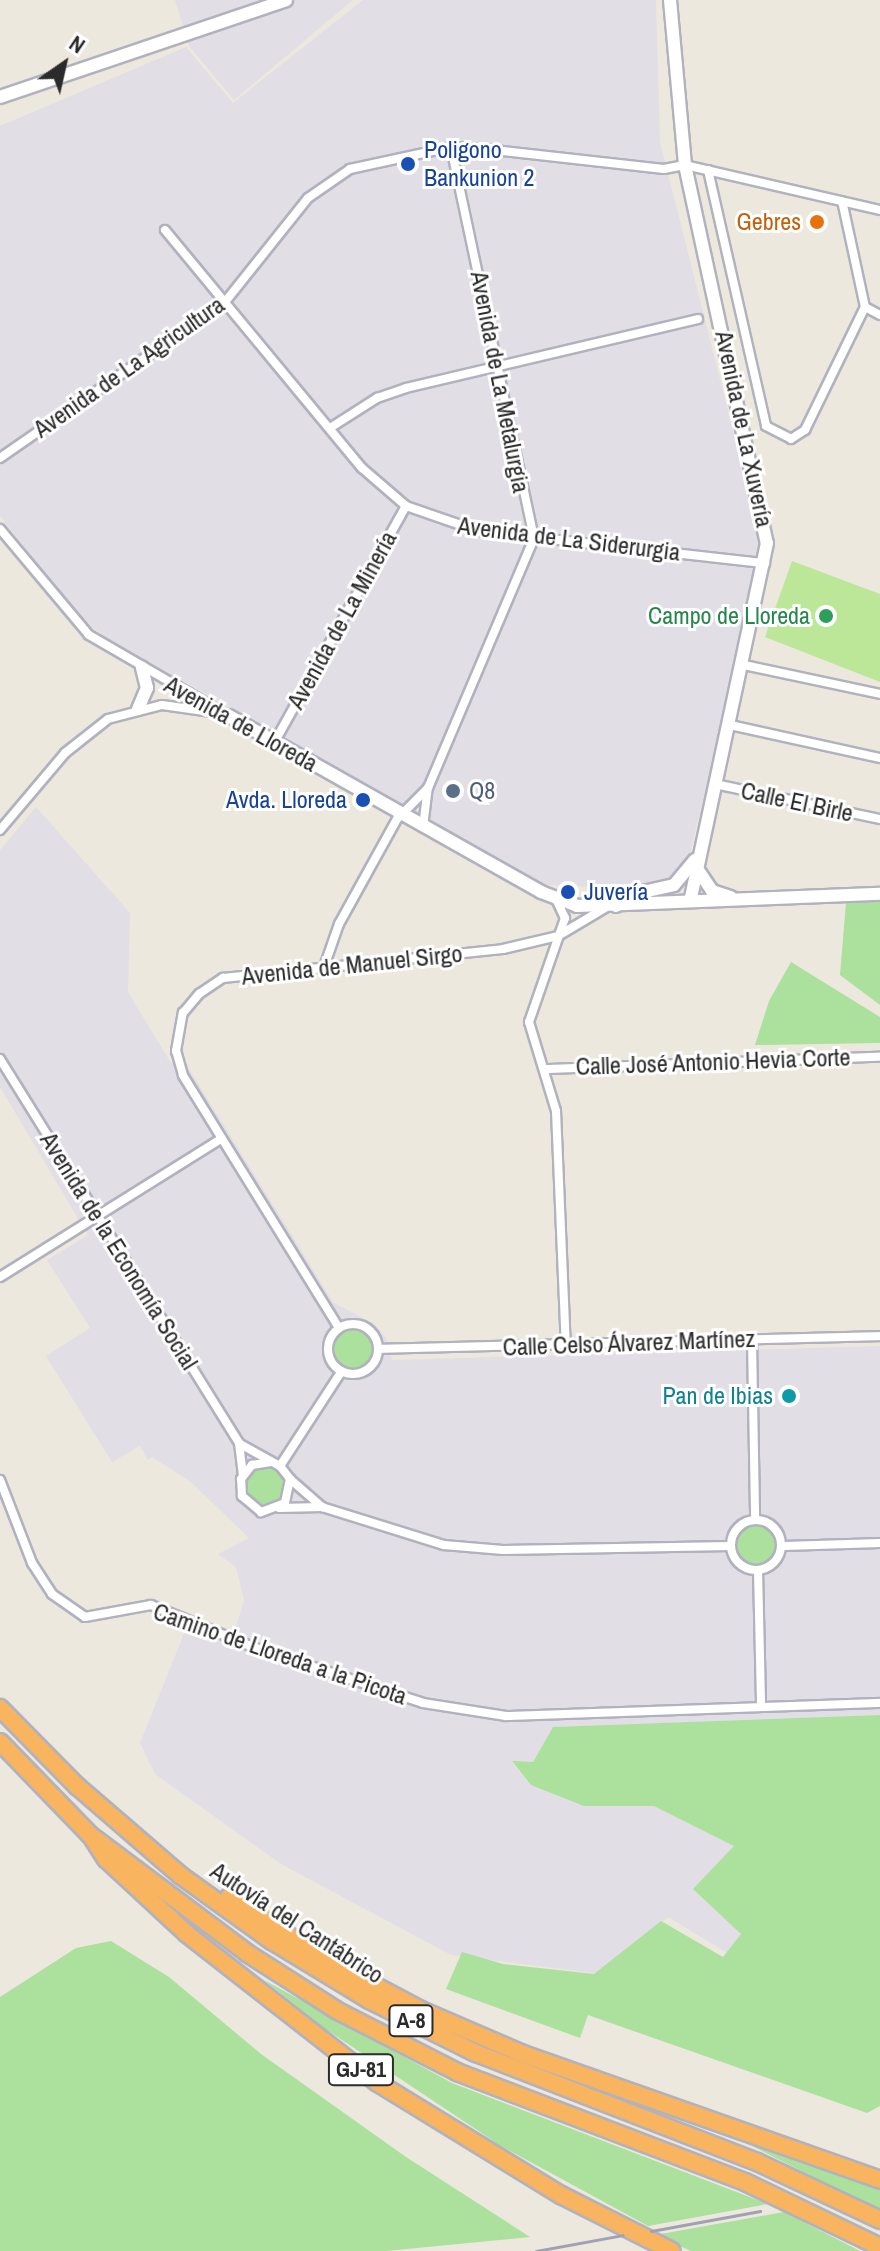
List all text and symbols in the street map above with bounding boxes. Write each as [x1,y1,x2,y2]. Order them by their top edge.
north arrow [24,24,104,104]
text: N [64,28,91,60]
place label: Poligono Bankunion 2 [424,136,535,192]
marker: Poligono Bankunion 2 [399,155,417,173]
place label: Gebres [736,208,801,236]
marker: Gebres [808,213,826,231]
street label: Avenida de La Metalurgia [464,269,536,495]
street label: Avenida de La Agricultura [28,290,230,444]
street label: Avenida de La Xuvería [709,328,779,530]
street label: Avenida de La Siderurgia [456,511,682,567]
street label: Avenida de La Minería [281,526,403,714]
place label: Campo de Lloreda [648,602,810,630]
marker: Campo de Lloreda [817,607,835,625]
street label: Avenida de Lloreda [160,670,322,778]
street label: Calle El Birle [738,776,856,828]
place label: Q8 [469,777,495,805]
marker: Q8 [444,782,462,800]
place label: Avda. Lloreda [226,786,347,814]
marker: Avda. Lloreda [354,791,372,809]
place label: Juvería [584,878,649,906]
marker: Juvería [559,883,577,901]
street label: Avenida de Manuel Sirgo [240,939,464,991]
street label: Calle José Antonio Hevia Corte [575,1043,851,1081]
street label: Avenida de la Economía Social [34,1127,204,1375]
street label: Calle Celso Álvarez Martínez [502,1324,756,1362]
place label: Pan de Ibias [662,1382,773,1410]
marker: Pan de Ibias [780,1387,798,1405]
street label: Camino de Lloreda a la Picota [150,1597,410,1711]
street label: Autovía del Cantábrico [205,1856,389,1990]
road number: A-8 [387,2003,435,2039]
road number: GJ-81 [327,2052,395,2088]

